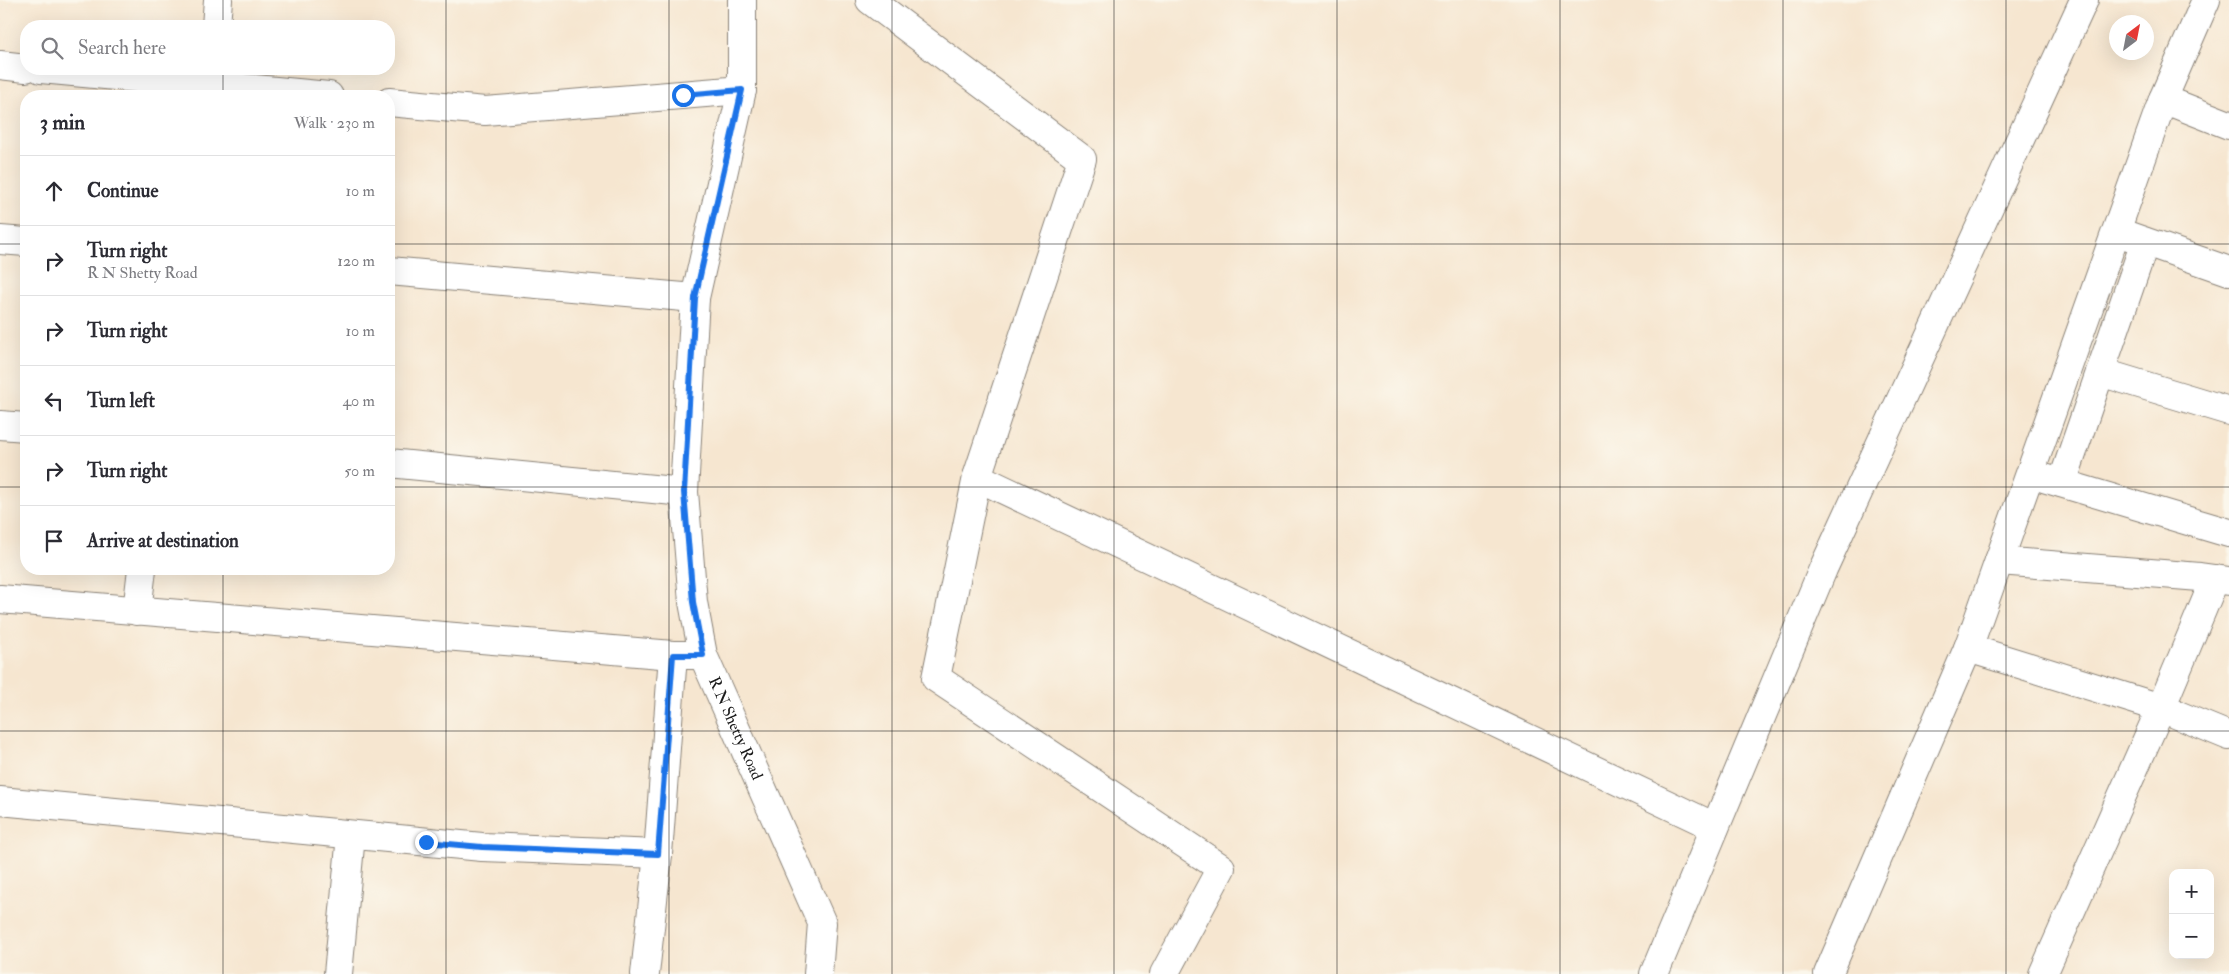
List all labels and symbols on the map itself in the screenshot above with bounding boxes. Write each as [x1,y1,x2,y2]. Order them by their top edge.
north arrow [2109,15,2154,60]
route start [672,84,695,107]
street label: R N Shetty Road [704,674,767,783]
route end [415,831,438,854]

